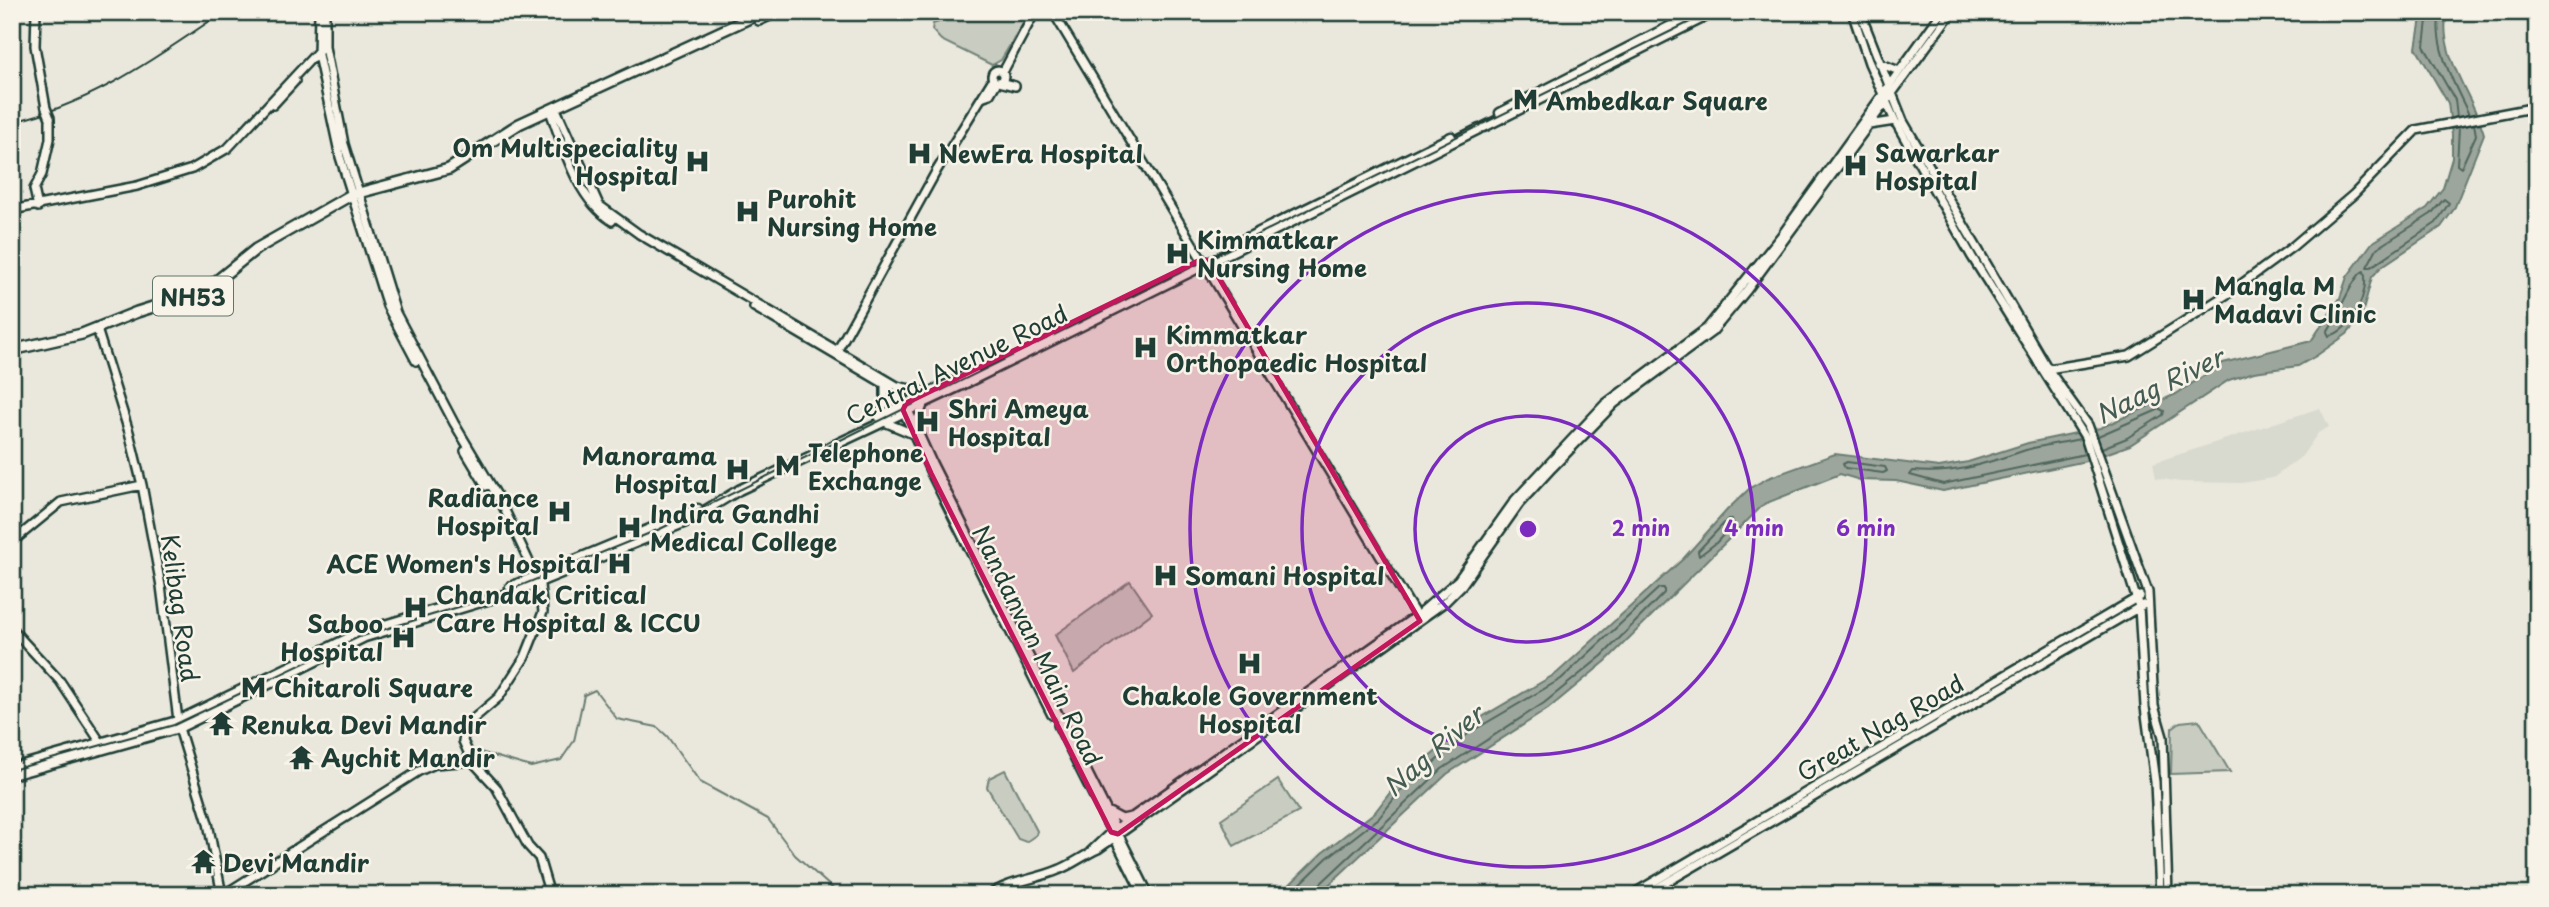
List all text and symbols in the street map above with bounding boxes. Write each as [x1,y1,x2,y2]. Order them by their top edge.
place label: Ambedkar Square [1546,82,1768,118]
metro station icon: Ambedkar Square [1512,86,1540,114]
place label: Om Multispeciality Hospital [453,129,678,193]
place label: Sawarkar Hospital [1875,134,2000,198]
place label: NewEra Hospital [939,135,1143,171]
hospital icon: NewEra Hospital [905,139,933,167]
hospital icon: Om Multispeciality Hospital [684,147,712,175]
hospital icon: Sawarkar Hospital [1841,152,1869,180]
place label: Purohit Nursing Home [767,180,937,244]
hospital icon: Purohit Nursing Home [733,198,761,226]
place label: Kimmatkar Nursing Home [1197,221,1367,285]
hospital icon: Kimmatkar Nursing Home [1163,239,1191,267]
place label: Mangla M Madavi Clinic [2214,267,2376,331]
road number: NH53 [153,276,233,316]
hospital icon: Mangla M Madavi Clinic [2180,285,2208,313]
street label: Central Avenue Road [839,294,1073,434]
place label: Kimmatkar Orthopaedic Hospital [1166,316,1427,380]
hospital icon: Kimmatkar Orthopaedic Hospital [1132,334,1160,362]
water label: Naag River [2088,336,2233,433]
place label: Shri Ameya Hospital [948,390,1090,454]
hospital icon: Shri Ameya Hospital [914,408,942,436]
place label: Telephone Exchange [808,434,924,498]
place label: Manorama Hospital [582,437,717,501]
metro station icon: Telephone Exchange [774,452,802,480]
hospital icon: Manorama Hospital [723,455,751,483]
place label: Radiance Hospital [427,479,539,543]
place label: Indira Gandhi Medical College [650,495,837,559]
hospital icon: Radiance Hospital [545,497,573,525]
text: 2 min [1612,511,1670,543]
text: 4 min [1724,511,1784,543]
text: 6 min [1836,511,1896,543]
hospital icon: Indira Gandhi Medical College [616,513,644,541]
centre of rings [1516,517,1540,541]
street label: Nandanvan Main Road [964,519,1112,771]
street label: Kelibag Road [153,532,209,684]
place label: ACE Women's Hospital [326,545,600,581]
hospital icon: ACE Women's Hospital [606,549,634,577]
place label: Somani Hospital [1185,557,1384,593]
hospital icon: Somani Hospital [1151,561,1179,589]
place label: Chandak Critical Care Hospital & ICCU [436,576,701,640]
hospital icon: Chandak Critical Care Hospital & ICCU [402,594,430,622]
place label: Saboo Hospital [280,605,383,669]
hospital icon: Saboo Hospital [389,623,417,651]
hospital icon: Chakole Government Hospital [1236,650,1264,678]
street label: Great Nag Road [1790,665,1970,789]
place label: Chitaroli Square [274,669,473,705]
metro station icon: Chitaroli Square [240,673,268,701]
place label: Chakole Government Hospital [1122,677,1378,741]
water label: Nag River [1374,693,1494,805]
place label: Renuka Devi Mandir [241,706,487,742]
temple icon: Renuka Devi Mandir [207,710,235,738]
place label: Aychit Mandir [321,739,496,775]
temple icon: Aychit Mandir [287,743,315,771]
place label: Devi Mandir [223,844,370,880]
temple icon: Devi Mandir [189,848,217,876]

